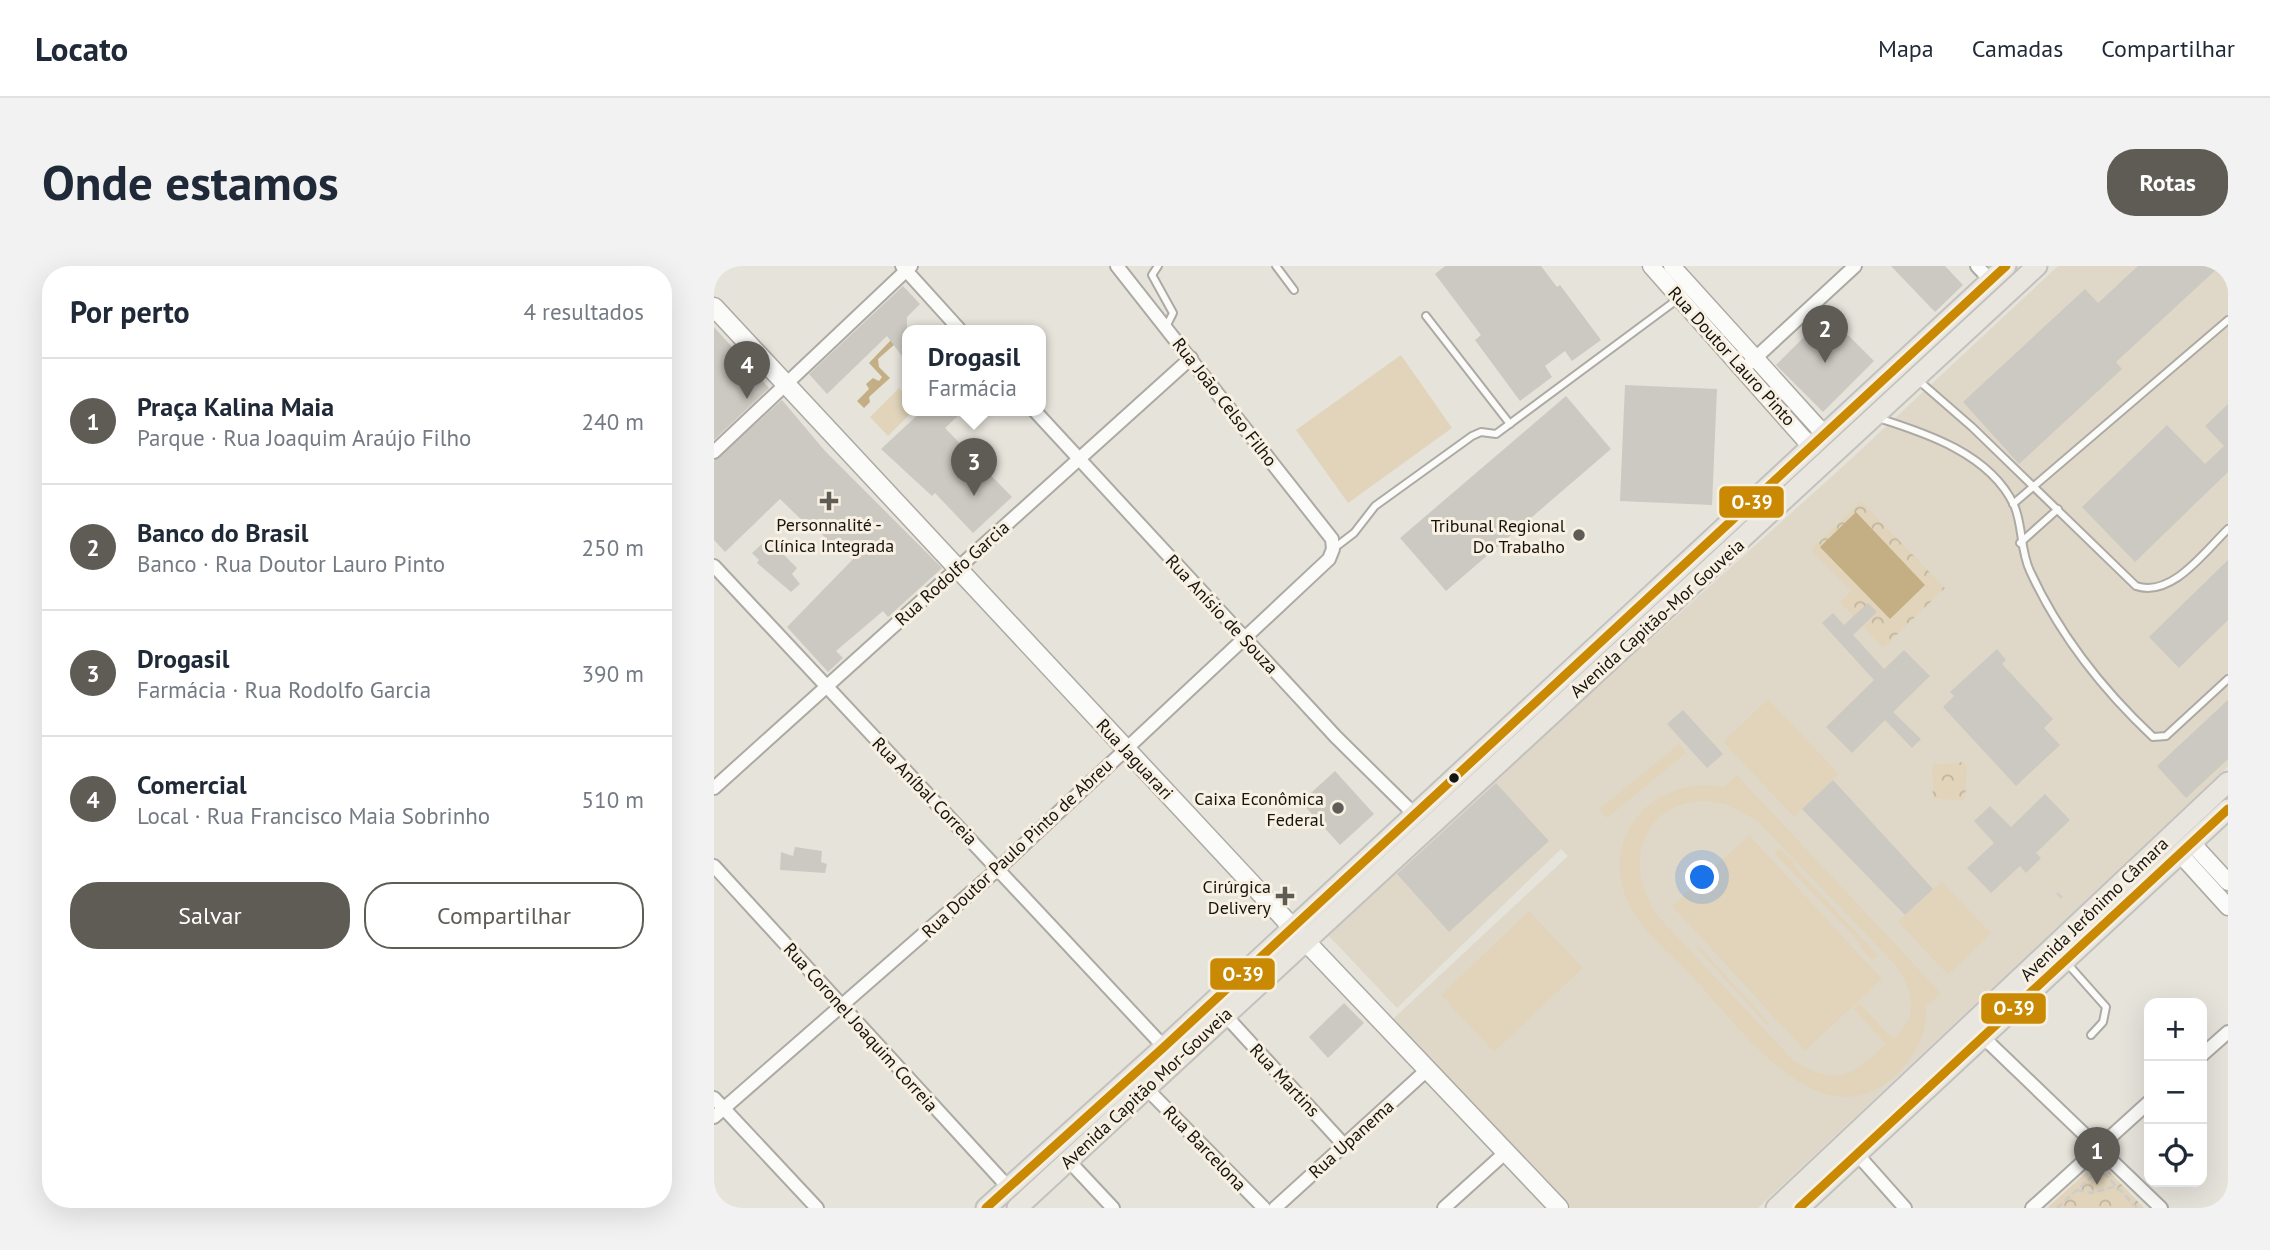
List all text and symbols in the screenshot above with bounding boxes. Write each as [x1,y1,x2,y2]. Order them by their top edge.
text: Locato [35,27,128,70]
text: Mapa [1878,33,1934,64]
text: Camadas [1972,33,2063,64]
text: Compartilhar [2101,33,2235,64]
button: Rotas [2107,149,2228,216]
text: Onde estamos [42,150,339,214]
street label: Rua Doutor Lauro Pinto [1663,281,1801,431]
text: Por perto [70,292,190,331]
text: 4 resultados [523,297,644,326]
pin: 2 [1802,305,1848,363]
popup [902,325,1046,416]
street label: Rua João Celso Filho [1168,333,1282,471]
text: Drogasil [928,340,1020,373]
pin: 4 [724,341,770,399]
text: Farmácia [928,373,1017,402]
text: Praça Kalina Maia [137,390,334,423]
text: 1 [86,407,100,436]
text: 240 m [582,407,644,436]
text: Parque · Rua Joaquim Araújo Filho [137,423,471,452]
pin: 3 [951,438,997,496]
line badge: O-39 [1718,485,1785,519]
text: O-39 [1731,490,1773,514]
marker: Personnalité - Clínica Integrada [819,491,839,511]
place label: Personnalité - Clínica Integrada [764,513,894,557]
place label: Tribunal Regional Do Trabalho [1431,514,1566,558]
text: Banco do Brasil [137,516,308,549]
street label: Rua Rodolfo Garcia [890,516,1014,630]
marker: Tribunal Regional Do Trabalho [1571,527,1587,543]
text: 2 [86,533,100,562]
text: 250 m [582,533,644,562]
street label: Avenida Capitão-Mor Gouveia [1565,534,1749,702]
text: Banco · Rua Doutor Lauro Pinto [137,549,445,578]
street label: Rua Anísio de Souza [1161,549,1283,679]
text: Drogasil [137,642,229,675]
text: 3 [86,659,100,688]
text: 390 m [582,659,644,688]
text: Farmácia · Rua Rodolfo Garcia [137,675,431,704]
street label: Rua Jaguarari [1092,714,1178,804]
street label: Rua Aníbal Correia [867,732,983,850]
street label: Rua Doutor Paulo Pinto de Abreu [917,753,1117,943]
text: Comercial [137,768,247,801]
unlabelled marker [1447,771,1461,785]
text: 4 [86,785,100,814]
text: 510 m [582,785,644,814]
place label: Caixa Econômica Federal [1194,787,1325,831]
marker: Caixa Econômica Federal [1330,800,1346,816]
text: Local · Rua Francisco Maia Sobrinho [137,801,490,830]
street label: Avenida Jerônimo Câmara [2015,832,2173,986]
your location [1685,860,1719,894]
place label: Cirúrgica Delivery [1202,875,1272,919]
button: Salvar [70,882,350,949]
button: Compartilhar [364,882,644,949]
marker: Cirúrgica Delivery [1277,888,1293,904]
street label: Rua Coronel Joaquim Correia [779,938,943,1116]
line badge: O-39 [1209,957,1276,991]
text: O-39 [1222,962,1264,986]
line badge: O-39 [1980,992,2047,1025]
text: O-39 [1993,996,2035,1020]
map controls [2144,998,2207,1187]
button: + [2144,998,2207,1061]
street label: Avenida Capitão Mor-Gouveia [1055,1002,1237,1174]
street label: Rua Martins [1245,1038,1325,1122]
button: − [2144,1061,2207,1124]
street label: Rua Upanema [1304,1095,1398,1183]
street label: Rua Barcelona [1158,1100,1252,1196]
button: locate [2144,1124,2207,1187]
pin: 1 [2074,1127,2120,1185]

